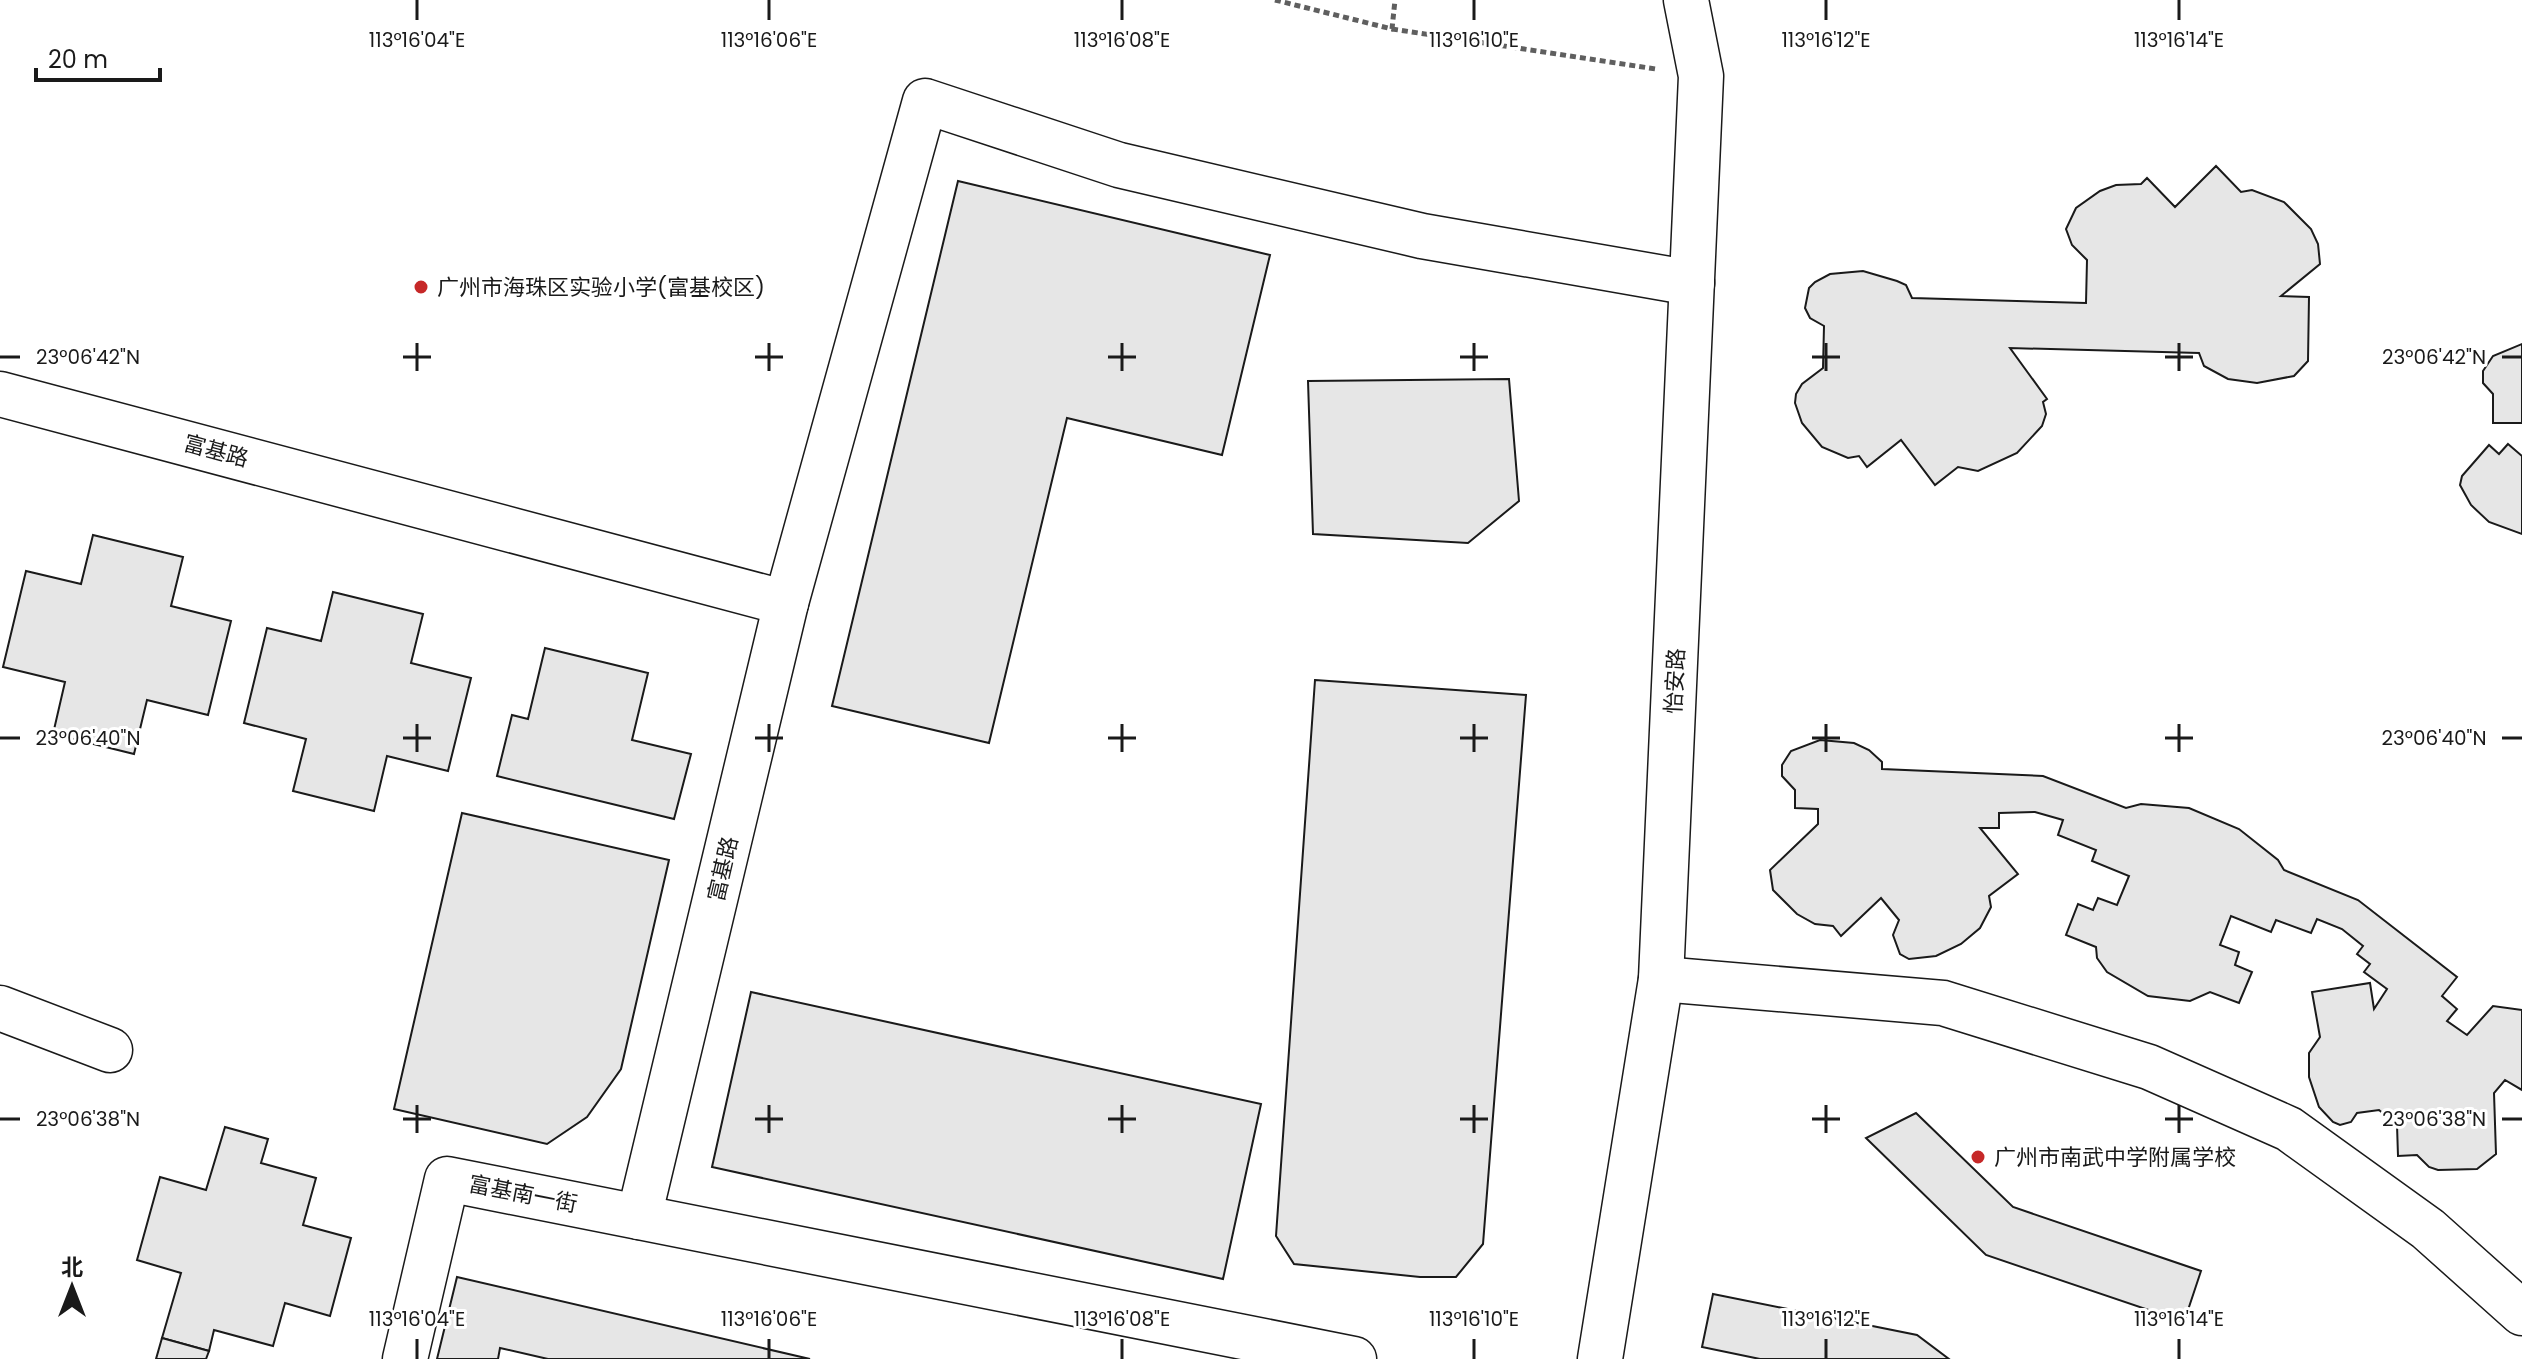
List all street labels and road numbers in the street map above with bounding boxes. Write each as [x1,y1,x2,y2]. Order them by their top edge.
street label: 富基路 [180,427,252,475]
street label: 怡安路 [1658,647,1692,715]
street label: 富基路 [700,833,746,905]
street label: 富基南一街 [466,1168,580,1220]

